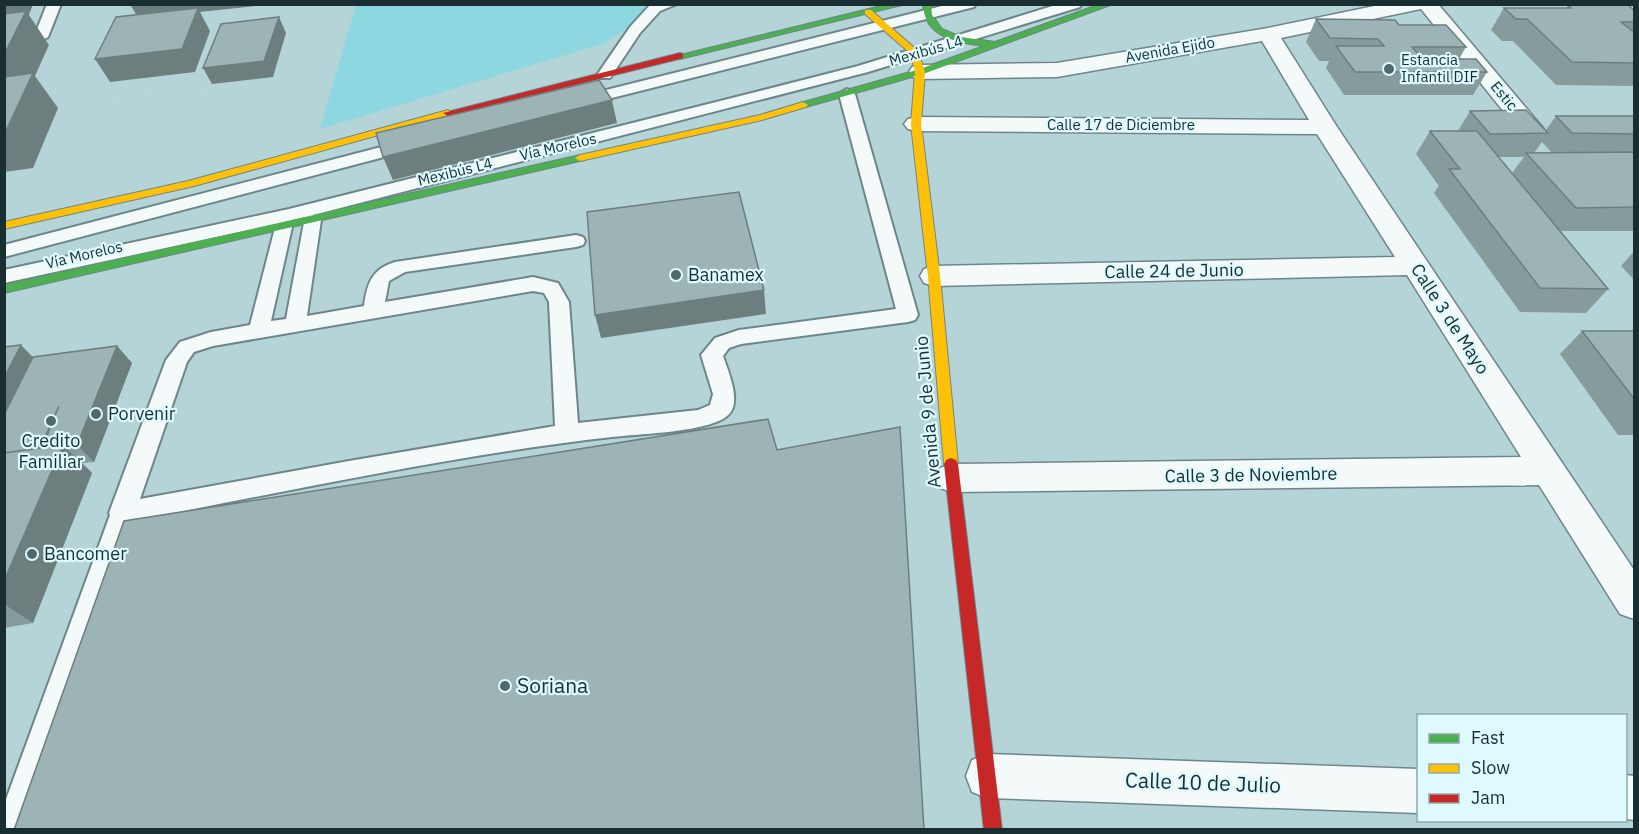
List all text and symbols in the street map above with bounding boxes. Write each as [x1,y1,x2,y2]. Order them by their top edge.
street label: Mexibús L4 [887,31,965,70]
street label: Avenida Ejido [1124,32,1216,67]
place label: Estancia Infantil DIF [1401,50,1478,86]
marker: Estancia Infantil DIF [1382,62,1396,76]
street label: Estic [1487,77,1522,115]
street label: Calle 17 de Diciembre [1047,115,1195,134]
street label: Vía Morelos [518,128,598,165]
street label: Mexibús L4 [416,153,494,190]
street label: Vía Morelos [44,236,124,273]
street label: Calle 24 de Junio [1104,258,1244,283]
street label: Calle 3 de Mayo [1406,259,1495,378]
place label: Banamex [688,263,764,286]
marker: Banamex [669,268,683,282]
street label: Avenida 9 de Junio [909,335,946,489]
place label: Porvenir [108,402,176,425]
marker: Porvenir [89,407,103,421]
marker: Credito Familiar [44,414,58,428]
place label: Credito Familiar [19,429,84,473]
street label: Calle 3 de Noviembre [1164,461,1338,488]
place label: Bancomer [44,542,127,565]
marker: Bancomer [25,547,39,561]
place label: Soriana [517,671,588,699]
marker: Soriana [498,679,512,693]
legend [1417,714,1627,822]
text: Fast [1471,726,1505,749]
text: Slow [1471,756,1510,779]
street label: Calle 10 de Julio [1124,765,1282,799]
text: Jam [1471,786,1506,809]

